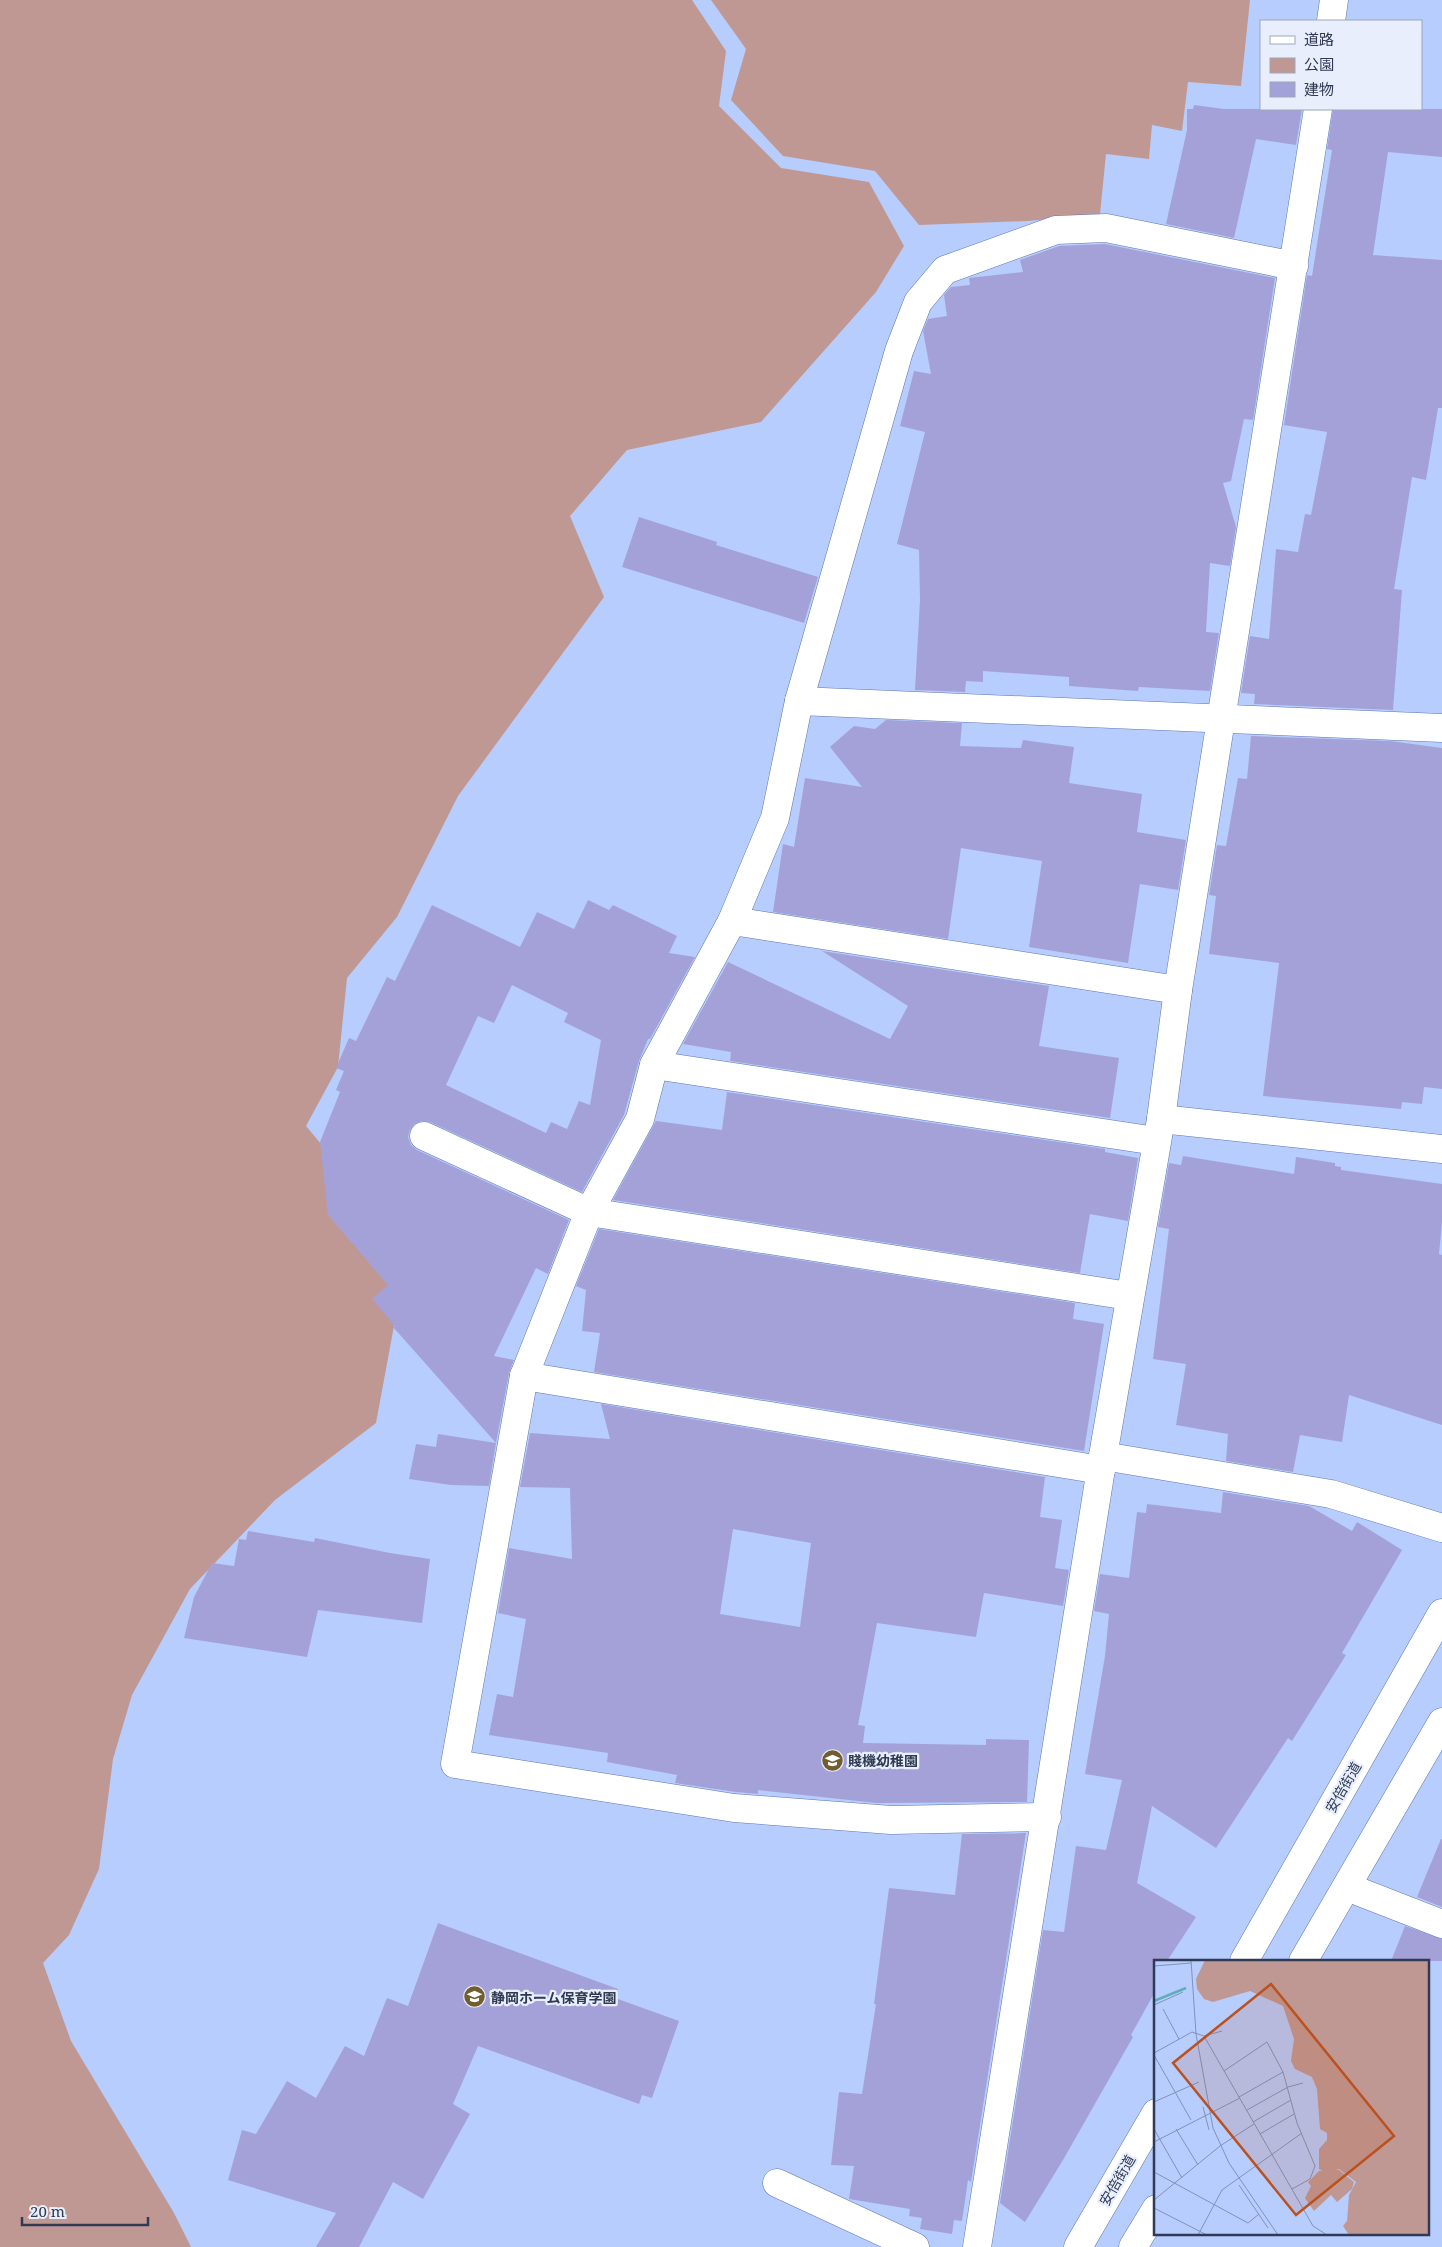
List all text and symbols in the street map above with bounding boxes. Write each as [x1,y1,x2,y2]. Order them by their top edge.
legend [1260,20,1422,110]
text: 道路 [1304,29,1334,49]
text: 公園 [1304,54,1334,74]
text: 建物 [1304,79,1334,99]
school or university icon: 賤機幼稚園 [820,1748,844,1772]
place label: 賤機幼稚園 [848,1751,918,1770]
street label: 安倍街道 [1321,1758,1365,1816]
inset map [1154,1960,1430,2234]
school or university icon: 静岡ホーム保育学園 [463,1985,487,2009]
place label: 静岡ホーム保育学園 [491,1988,617,2007]
street label: 安倍街道 [1095,2151,1139,2209]
scale bar [22,2194,149,2226]
text: 20 m [30,2201,65,2221]

